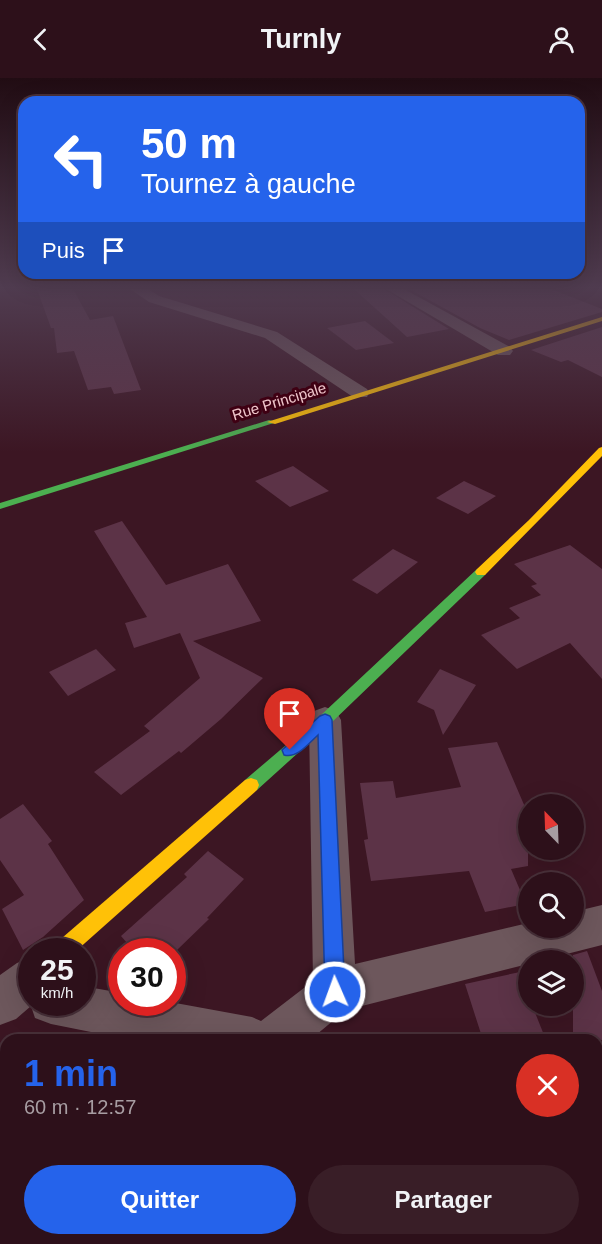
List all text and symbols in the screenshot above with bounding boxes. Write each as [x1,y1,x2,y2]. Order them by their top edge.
icon: back [24,23,57,56]
icon: person [545,23,578,56]
text: Turnly [261,24,341,54]
icon: left [42,120,120,198]
text: 50 m [141,120,237,167]
text: Tournez à gauche [141,169,356,199]
icon: arrive [97,234,130,267]
text: Puis [42,238,85,263]
street label: Rue Principale [230,379,328,423]
pin [264,688,315,750]
icon: arrive [273,697,306,730]
north arrow [518,794,584,860]
map controls [518,794,584,1016]
button: search [518,872,584,938]
speed limit sign: 30 [108,938,186,1016]
button: layers [518,950,584,1016]
text: 25 [40,953,74,986]
position arrow [303,960,367,1024]
text: km/h [41,984,73,1001]
text: 1 min [24,1053,118,1094]
button: close [516,1054,579,1117]
text: 60 m · 12:57 [24,1096,136,1118]
button: Quitter [24,1165,296,1234]
button: Partager [308,1165,579,1234]

